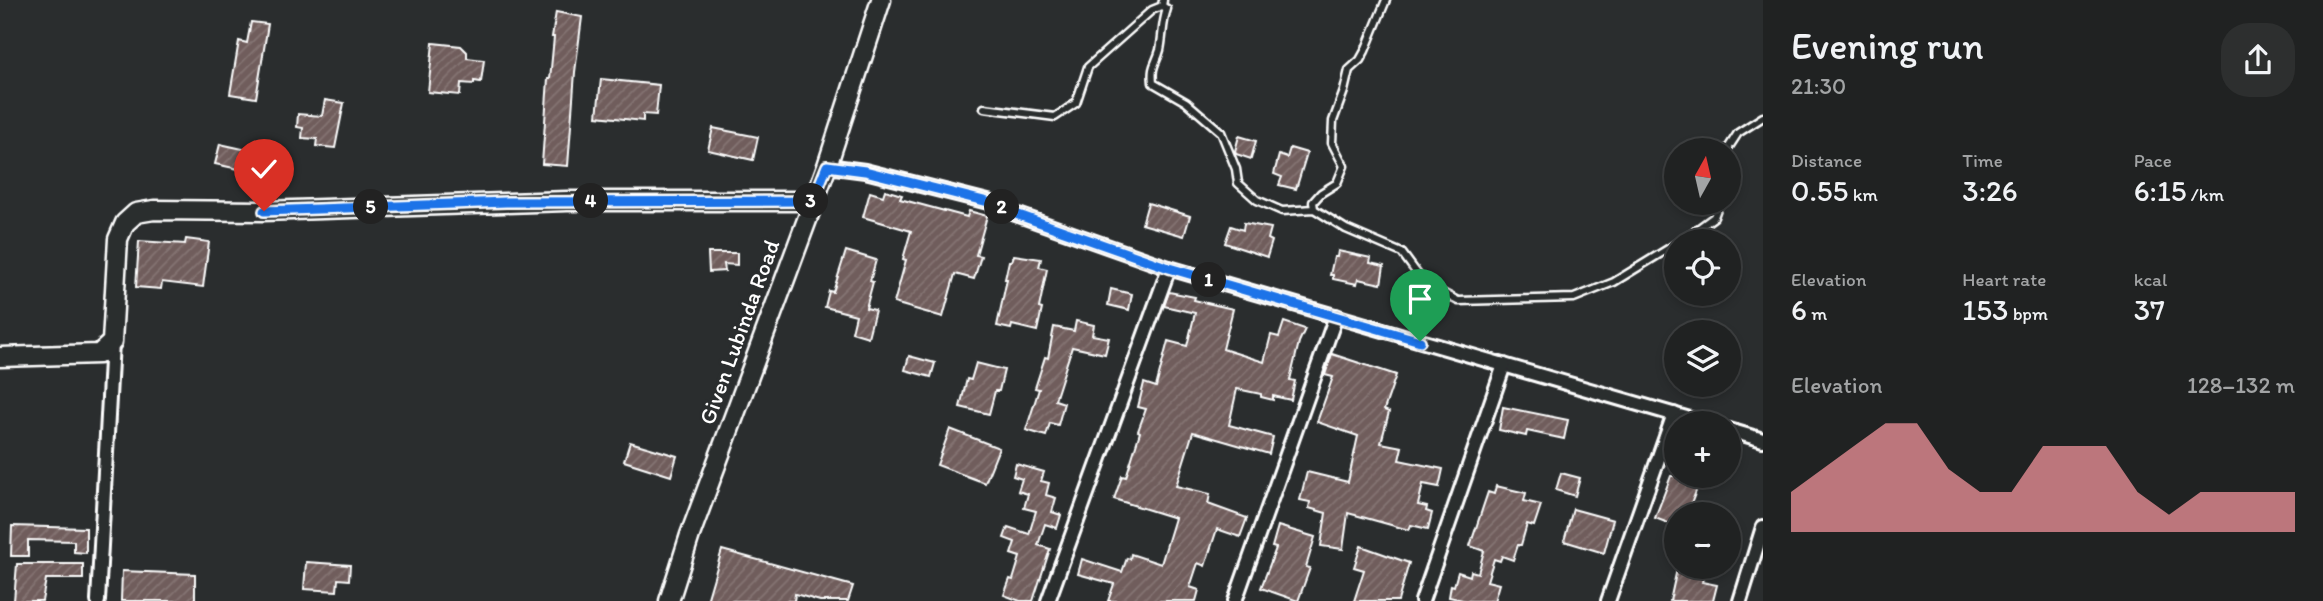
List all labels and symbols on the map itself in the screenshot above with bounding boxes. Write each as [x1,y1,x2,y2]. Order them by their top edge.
north arrow [1664,138,1741,215]
pin [234,139,294,211]
pin: 4 [574,184,608,218]
pin: 3 [794,184,828,218]
pin: 5 [354,190,388,224]
pin: 2 [984,190,1020,224]
street label: Given Lubinda Road [693,235,786,428]
pin: 1 [1192,262,1226,298]
pin [1390,269,1450,341]

